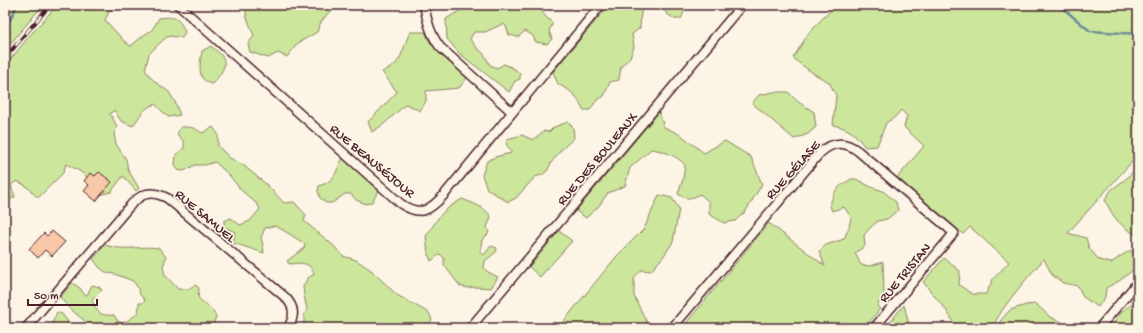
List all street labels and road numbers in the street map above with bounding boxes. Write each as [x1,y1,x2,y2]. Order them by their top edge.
street label: RUE DES BOULEAUX [554,109,642,210]
street label: RUE BEAUSÉJOUR [325,121,418,203]
street label: RUE GÉLASE [763,137,826,204]
street label: RUE SAMUEL [171,187,239,248]
street label: RUE TRISTAN [876,240,936,307]

